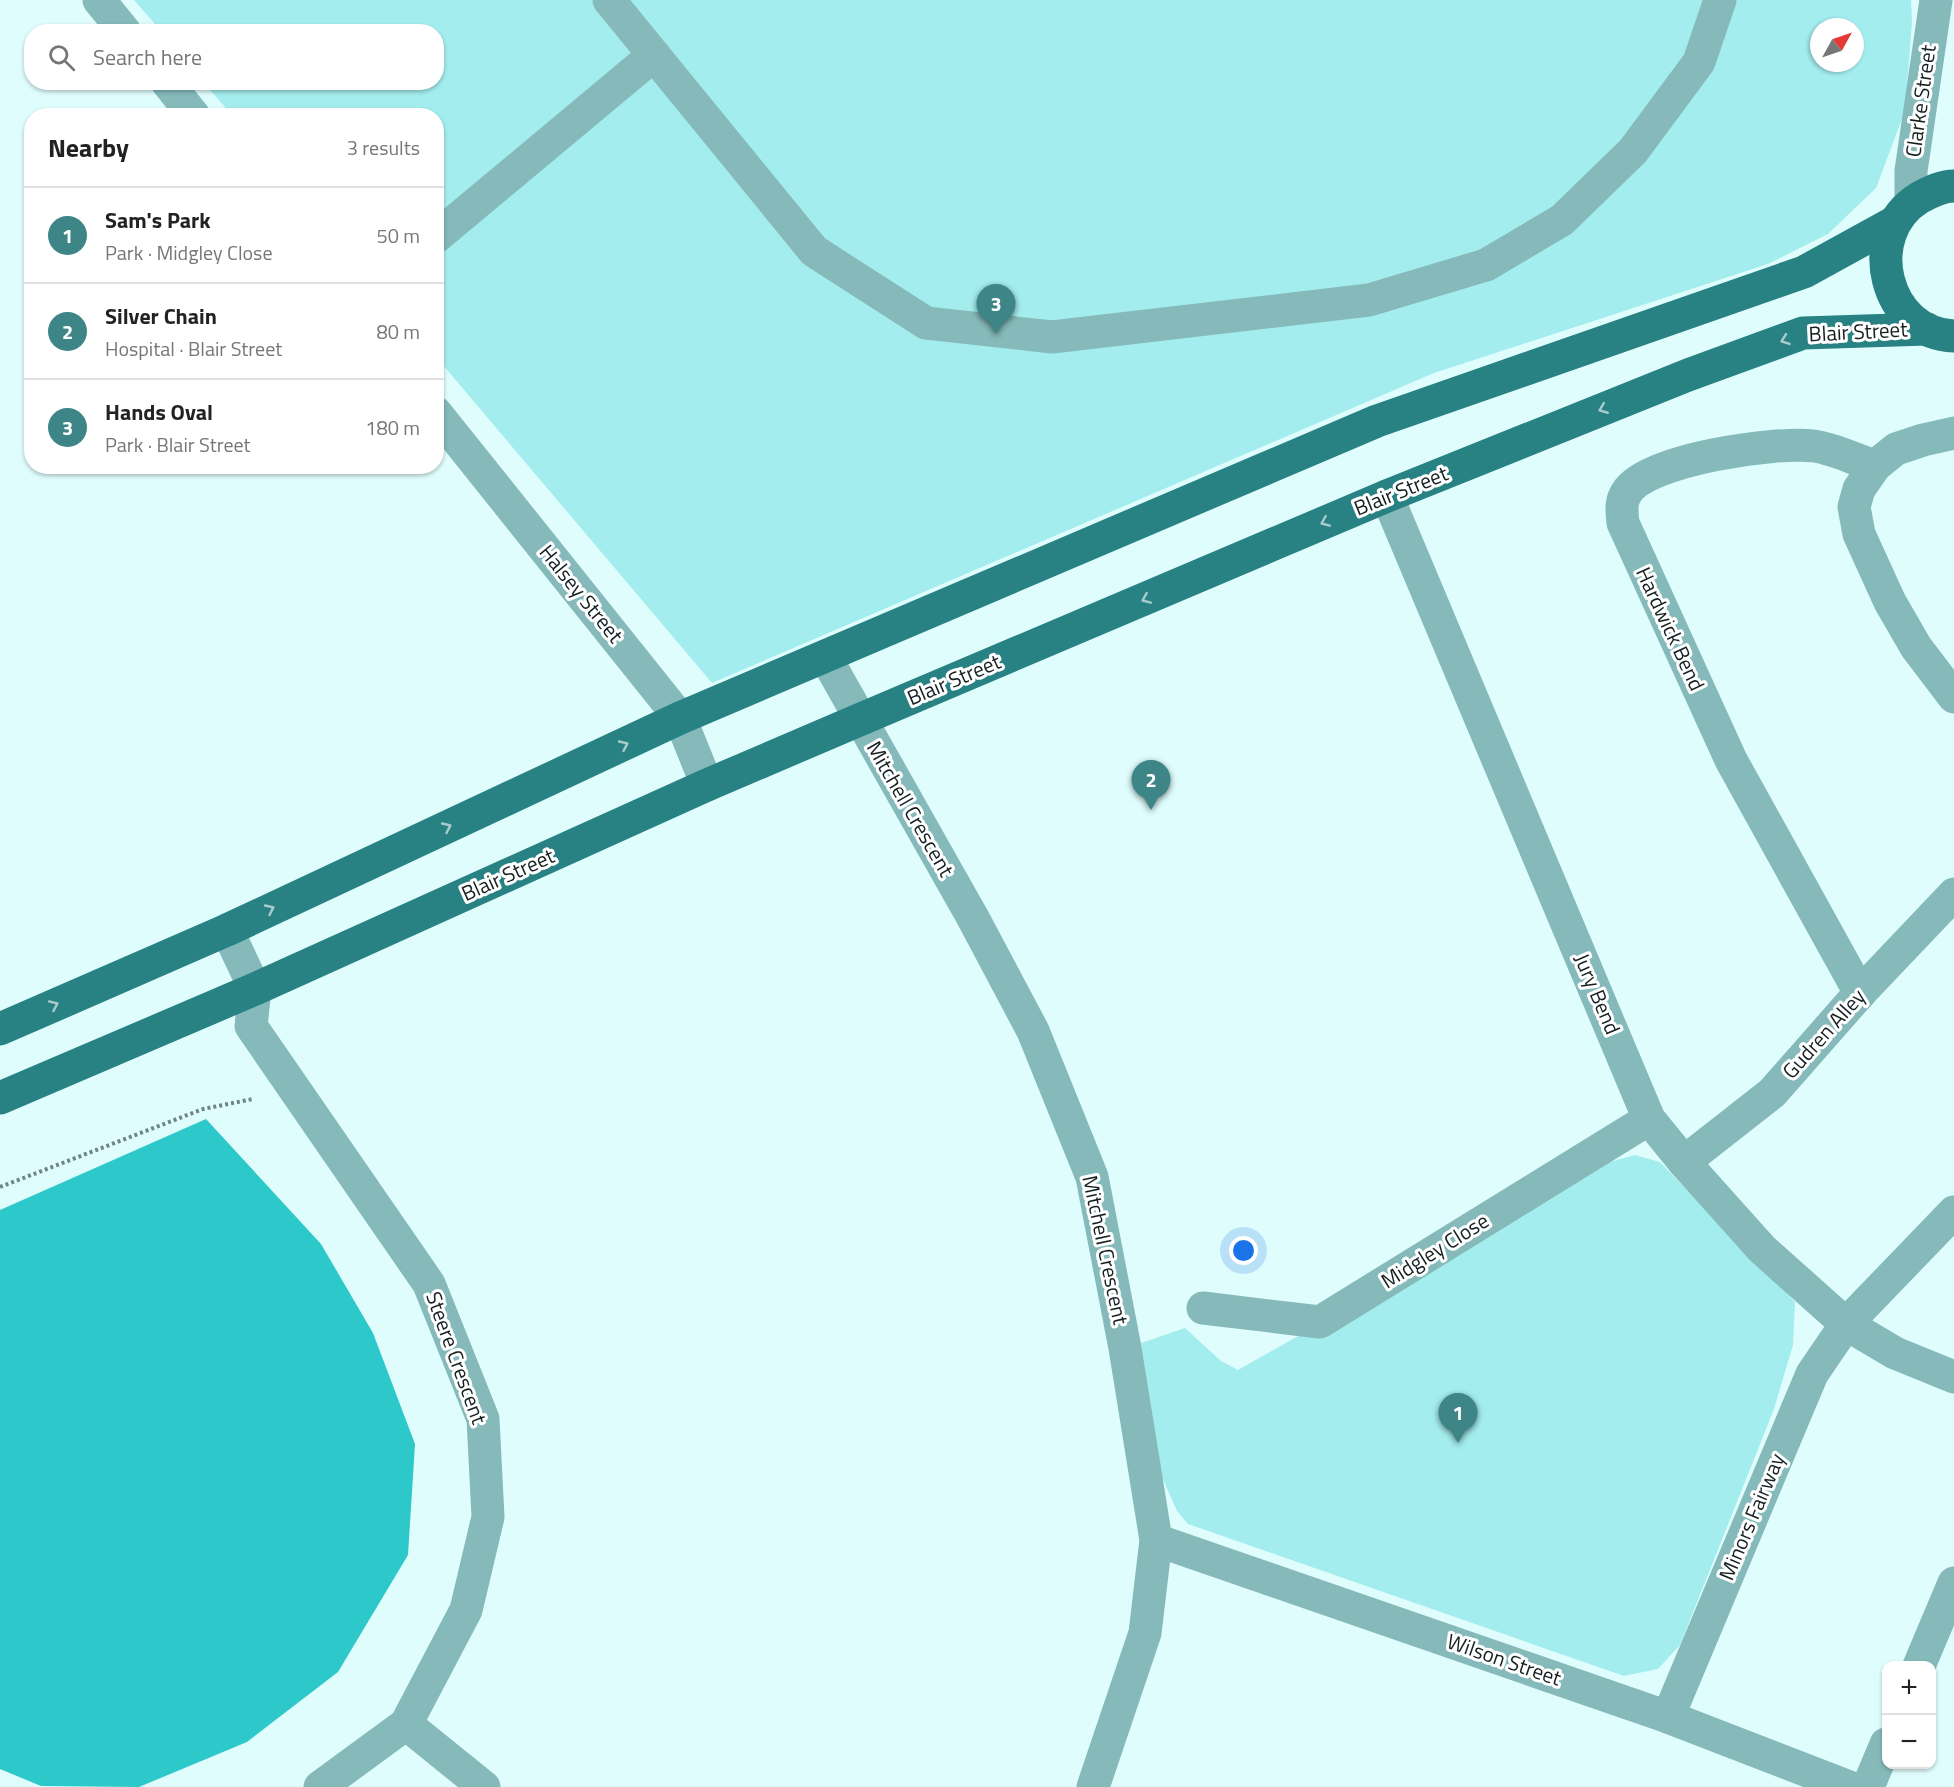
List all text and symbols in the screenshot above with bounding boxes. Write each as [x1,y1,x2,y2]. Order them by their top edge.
north arrow [1810,18,1864,72]
search box [24,24,444,90]
text: Search here [93,40,202,74]
icon: search [45,41,78,74]
street label: Clarke Street [1896,42,1944,159]
text: Nearby [48,128,129,167]
text: 3 results [347,132,420,163]
text: Sam's Park [105,203,211,237]
text: 1 [62,220,73,251]
text: 50 m [376,220,420,251]
text: Park · Midgley Close [105,237,273,268]
pin: 3 [976,284,1016,334]
text: Silver Chain [105,299,217,333]
street label: Blair Street [1808,312,1909,350]
text: 2 [62,316,73,347]
text: 80 m [376,316,420,347]
one-way arrow [1781,332,1791,345]
text: Hospital · Blair Street [105,333,282,364]
text: Hands Oval [105,395,213,429]
one-way arrow [1599,402,1610,414]
text: 3 [62,412,73,443]
text: 180 m [365,412,420,443]
text: Park · Blair Street [105,429,251,460]
street label: Blair Street [1349,456,1453,523]
one-way arrow [1321,515,1332,527]
street label: Halsey Street [532,537,632,650]
street label: Hardwick Bend [1628,561,1714,696]
one-way arrow [1141,591,1152,603]
street label: Blair Street [902,645,1006,713]
street label: Mitchell Crescent [859,735,963,883]
one-way arrow [617,740,628,752]
pin: 2 [1132,760,1170,810]
one-way arrow [441,823,452,835]
street label: Blair Street [456,839,560,909]
one-way arrow [264,905,275,917]
street label: Jury Bend [1567,948,1629,1039]
street label: Gudren Alley [1774,981,1872,1085]
one-way arrow [47,1001,58,1013]
street label: Mitchell Crescent [1075,1172,1138,1328]
street label: Midgley Close [1374,1204,1495,1296]
your location [1229,1236,1258,1265]
street label: Steere Crescent [418,1287,496,1429]
pin: 1 [1438,1394,1478,1443]
street label: Minors Fairway [1710,1448,1792,1585]
street label: Wilson Street [1443,1625,1566,1694]
map controls [1882,1661,1936,1769]
button: + [1882,1661,1936,1715]
button: − [1882,1715,1936,1769]

